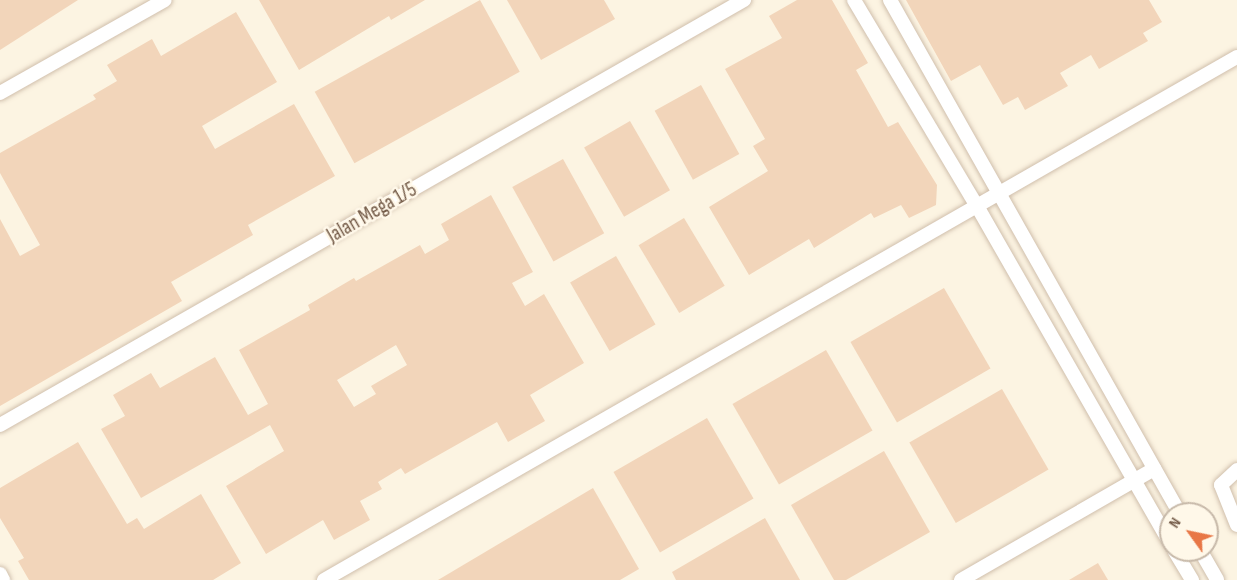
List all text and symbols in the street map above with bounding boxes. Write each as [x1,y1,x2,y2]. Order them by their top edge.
street label: Jalan Mega 1/5 [323,177,421,249]
north arrow [1159,502,1219,562]
text: N [1165,514,1185,532]

